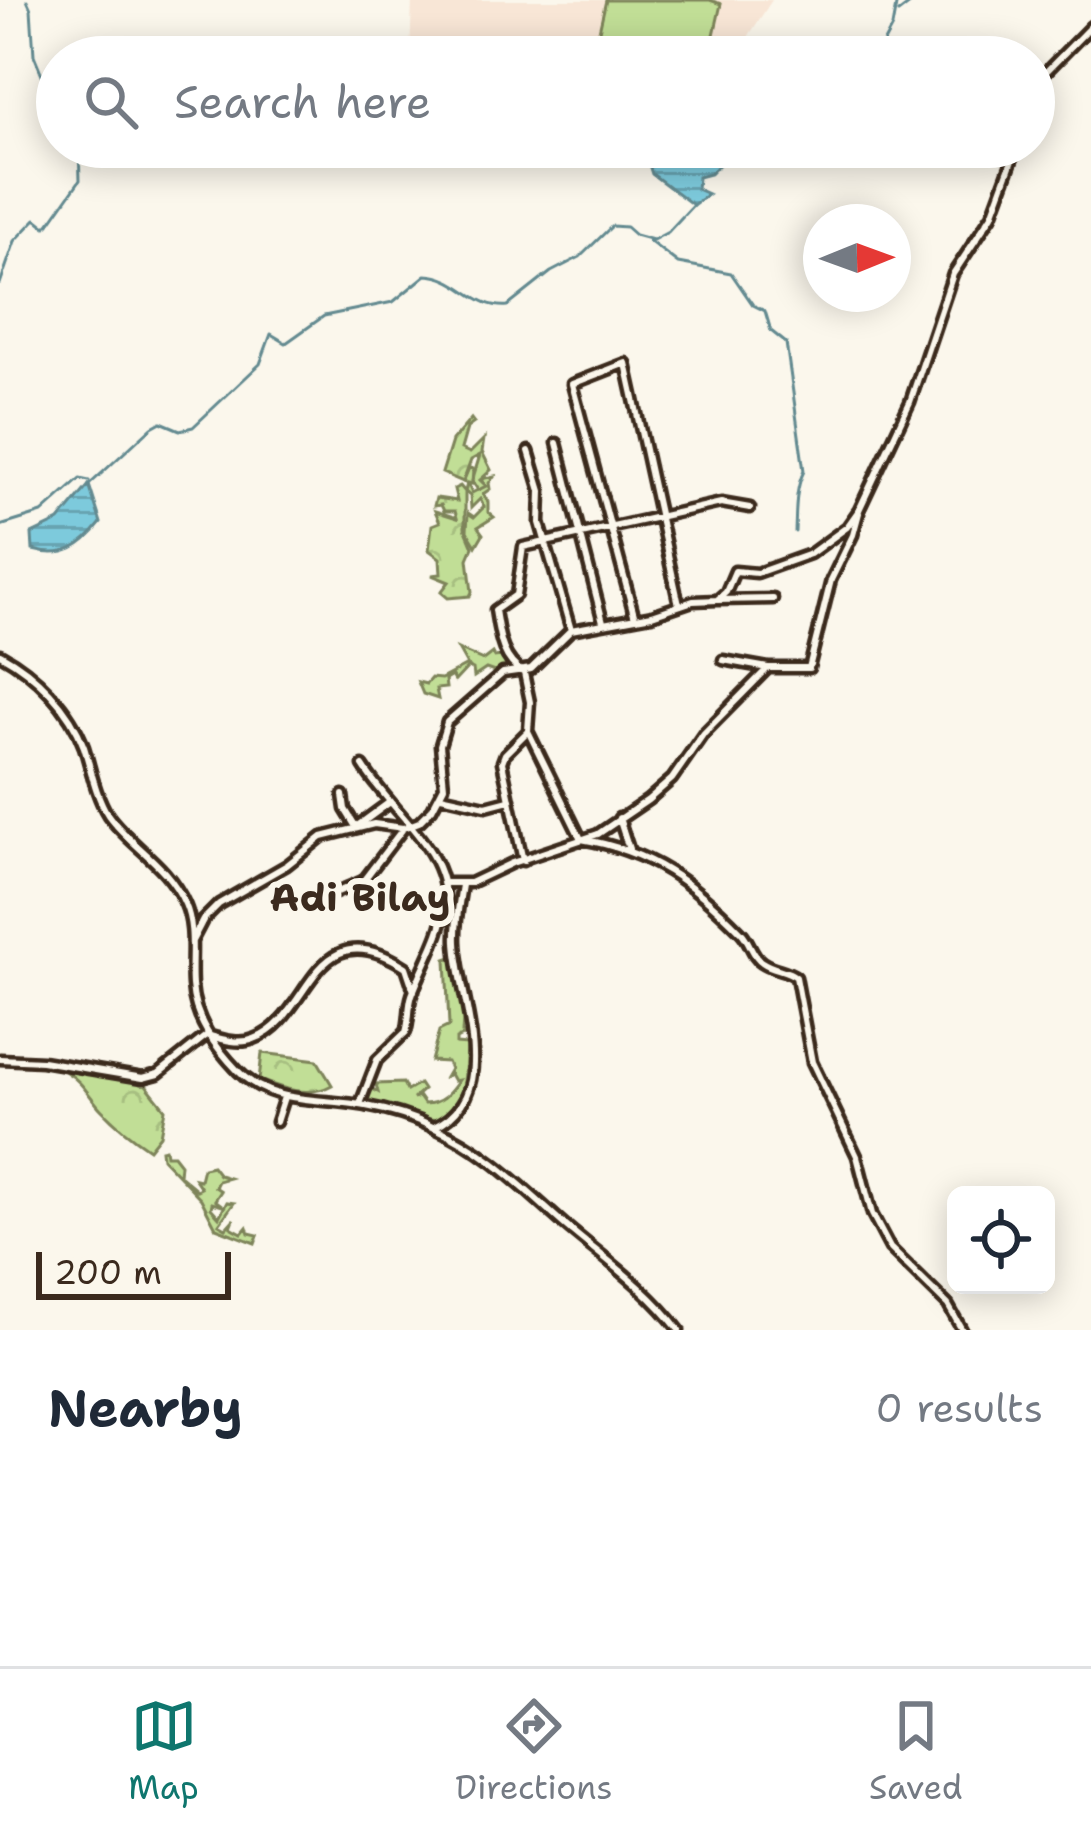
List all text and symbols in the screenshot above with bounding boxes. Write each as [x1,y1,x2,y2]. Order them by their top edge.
search box [36,36,1055,168]
icon: search [78,69,144,135]
text: Search here [174,72,431,132]
north arrow [803,204,911,312]
district label: Adi Bilay [269,871,451,923]
map controls [947,1186,1055,1294]
button: locate [947,1186,1055,1294]
scale bar [36,1246,231,1299]
text: 200 m [54,1250,162,1295]
text: Nearby [48,1374,243,1442]
text: 0 results [876,1382,1043,1434]
tab: Map [128,1693,199,1810]
tab: Directions [455,1693,613,1810]
tab: Saved [869,1693,963,1810]

